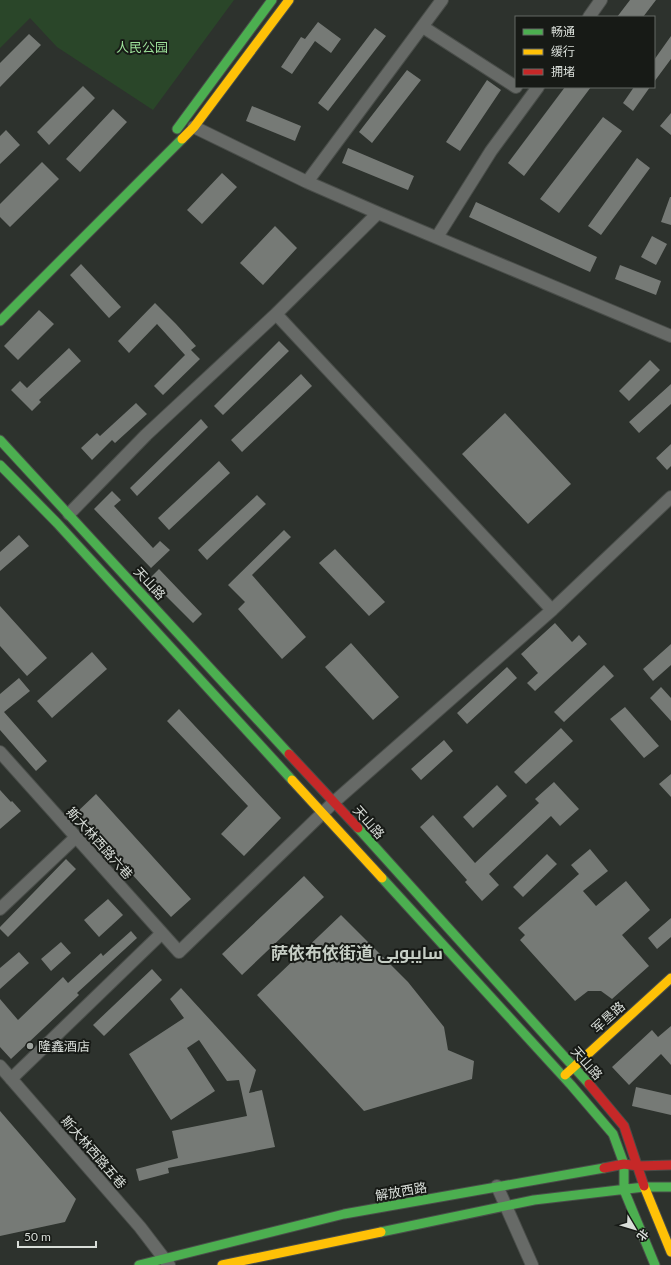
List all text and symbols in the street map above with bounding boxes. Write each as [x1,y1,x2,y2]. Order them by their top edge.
legend [515,16,655,88]
text: 畅通 [551,24,575,39]
park label: 人民公园 [116,39,168,55]
text: 缓行 [551,44,575,59]
text: 拥堵 [551,64,575,79]
street label: 天山路 [131,563,169,603]
street label: 天山路 [350,802,388,842]
street label: 斯大林西路六巷 [64,804,136,882]
district label: 萨依布依街道 سايبويى [271,942,443,963]
street label: 军垦路 [588,998,628,1036]
place label: 隆鑫酒店 [38,1038,90,1054]
marker: 隆鑫酒店 [25,1041,35,1051]
street label: 天山路 [568,1043,606,1083]
street label: 斯大林西路五巷 [58,1112,130,1192]
street label: 解放西路 [374,1179,428,1203]
north arrow [615,1209,655,1249]
scale bar [18,1223,96,1249]
text: 北 [635,1227,652,1244]
text: 50 m [24,1229,51,1244]

